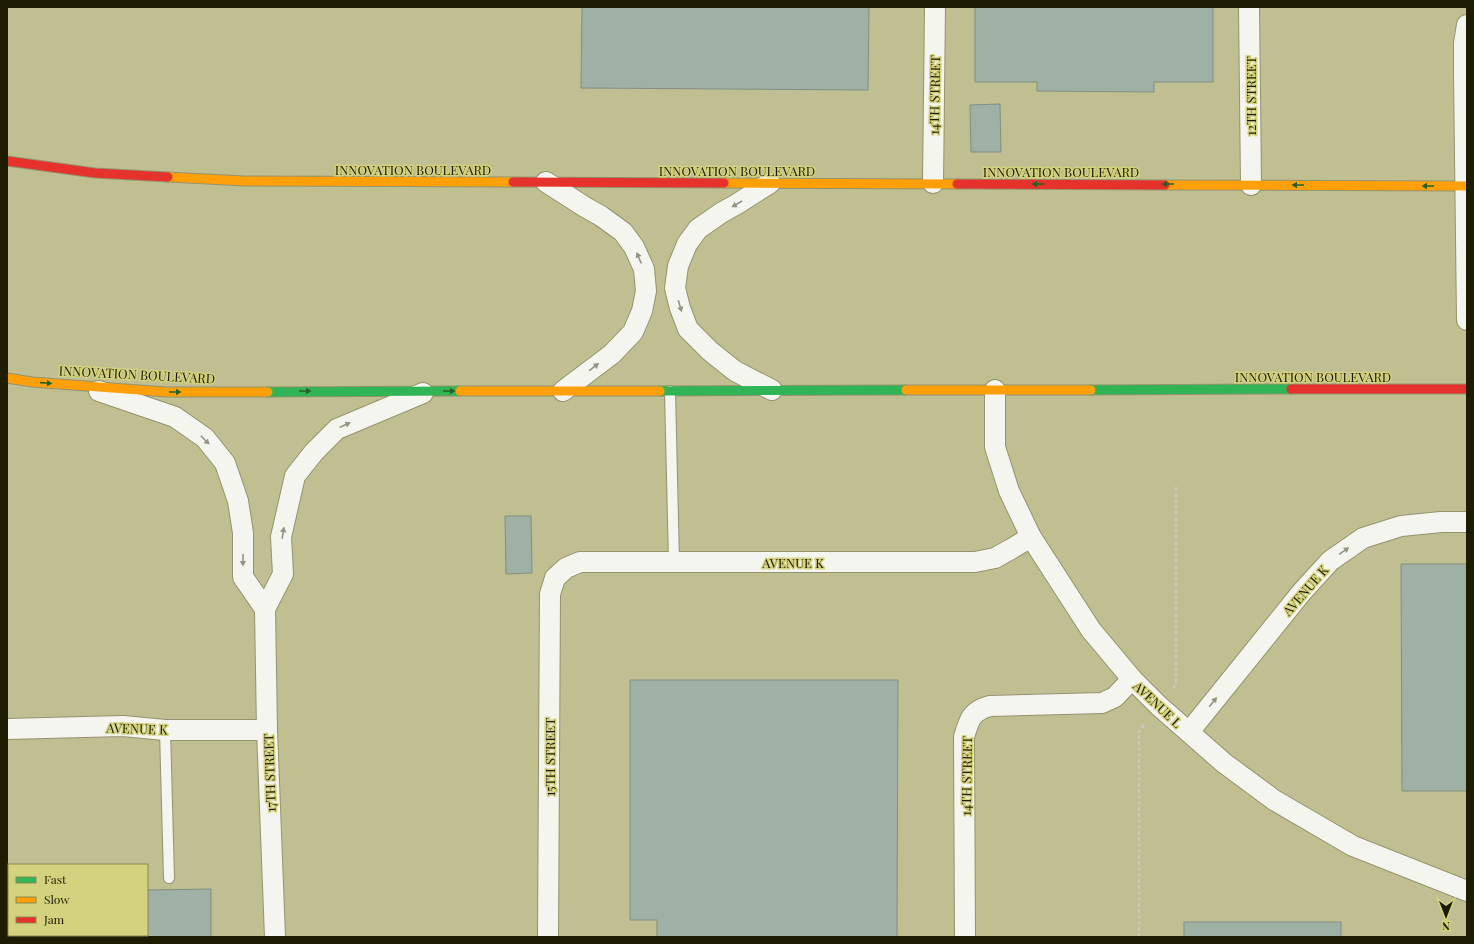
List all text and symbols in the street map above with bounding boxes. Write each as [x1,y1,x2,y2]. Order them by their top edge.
street label: 14TH STREET [925,55,943,135]
street label: 12TH STREET [1242,56,1259,136]
street label: INNOVATION BOULEVARD [335,161,491,178]
street label: INNOVATION BOULEVARD [659,162,815,179]
street label: INNOVATION BOULEVARD [983,163,1139,180]
one-way arrow [1031,181,1044,187]
one-way arrow [1161,181,1174,187]
one-way arrow [1291,182,1304,188]
one-way arrow [1421,183,1434,189]
one-way arrow [731,200,743,207]
one-way arrow [636,252,642,264]
one-way arrow [677,300,683,312]
street label: INNOVATION BOULEVARD [58,361,216,387]
one-way arrow [589,363,600,372]
street label: INNOVATION BOULEVARD [1235,368,1391,385]
one-way arrow [40,379,52,386]
one-way arrow [299,388,311,395]
one-way arrow [443,388,456,394]
one-way arrow [169,389,182,395]
one-way arrow [339,422,351,428]
one-way arrow [200,435,210,445]
one-way arrow [280,526,286,539]
one-way arrow [1339,547,1349,555]
one-way arrow [240,554,246,567]
street label: AVENUE K [761,554,824,571]
street label: AVENUE K [1278,561,1332,619]
street label: AVENUE L [1129,676,1186,731]
one-way arrow [1209,696,1218,707]
street label: AVENUE K [105,718,168,738]
street label: 15TH STREET [541,718,558,796]
street label: 17TH STREET [259,733,279,813]
street label: 14TH STREET [957,736,975,816]
legend [8,864,148,936]
text: Fast [44,871,67,887]
text: Slow [44,891,70,907]
north arrow [1426,896,1466,936]
text: Jam [43,911,65,927]
text: N [1442,919,1450,934]

